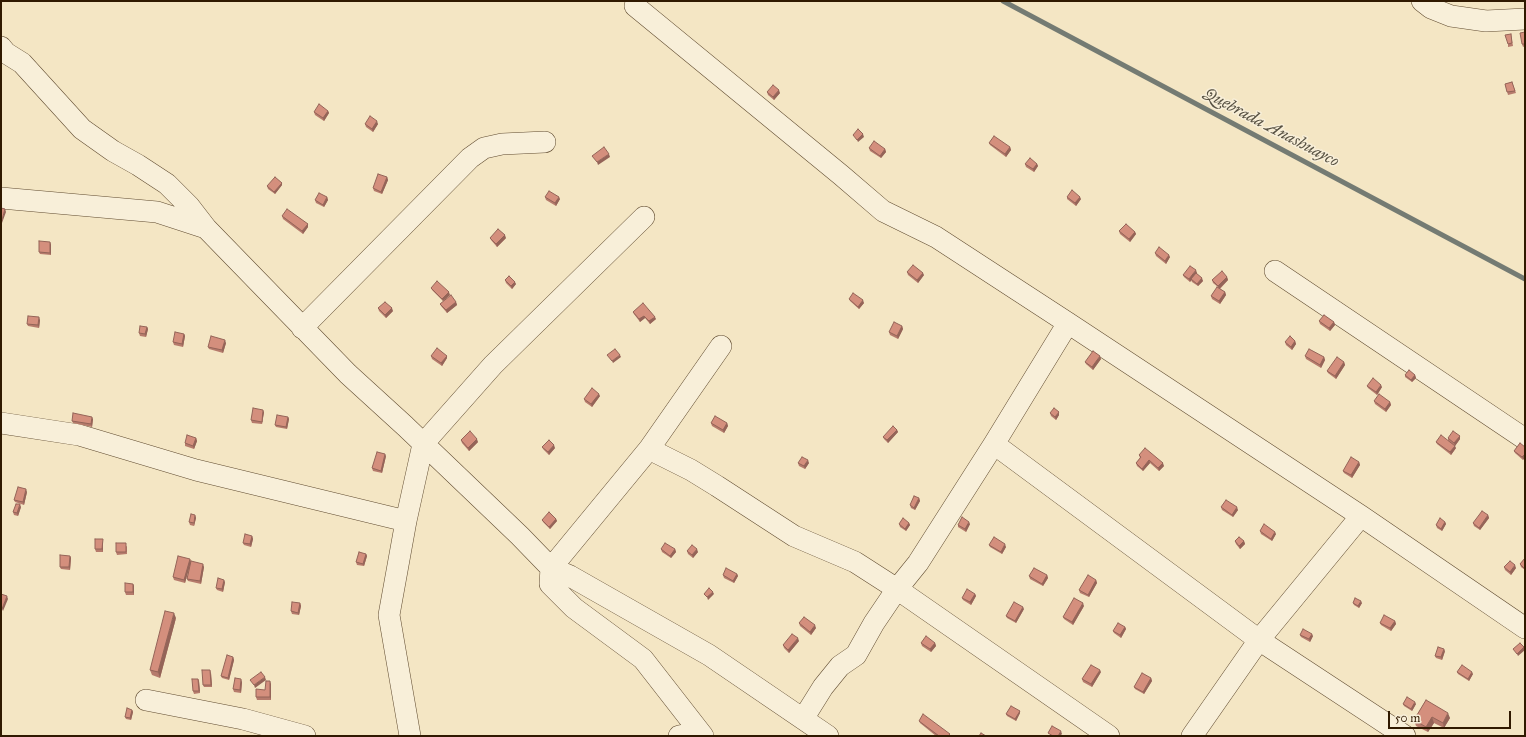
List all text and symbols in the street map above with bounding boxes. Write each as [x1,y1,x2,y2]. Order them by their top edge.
water label: Quebrada Anashuayco [1200,84,1342,172]
scale bar [1390,703,1513,729]
text: 50 m [1395,711,1420,725]

